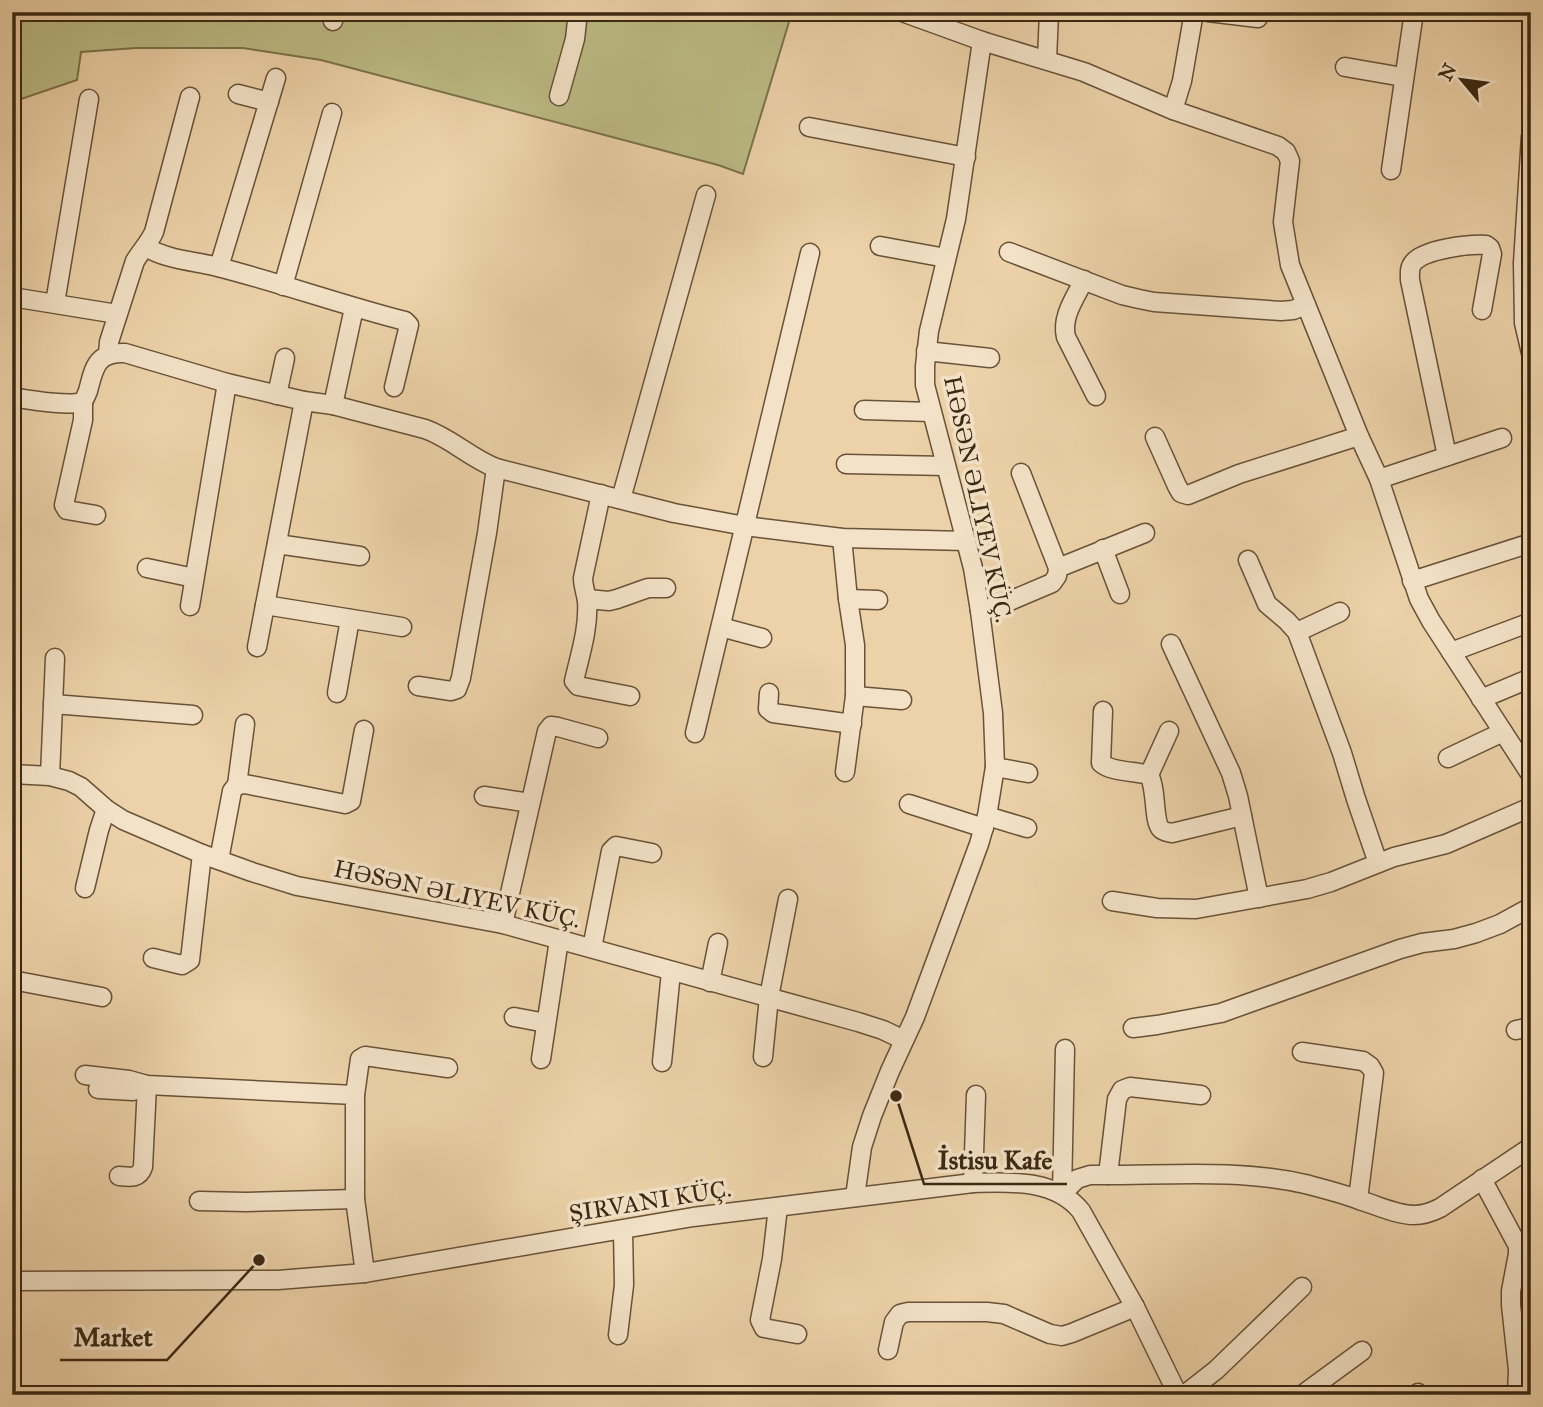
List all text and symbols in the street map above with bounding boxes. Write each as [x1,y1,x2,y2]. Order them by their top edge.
north arrow [1428,46,1498,116]
text: N [1434,59,1462,85]
street label: HƏSƏN ƏLIYEV KÜÇ. [937,373,1019,625]
street label: HƏSƏN ƏLIYEV KÜÇ. [331,853,583,935]
callout: İstisu Kafe [924,1137,1067,1184]
text: İstisu Kafe [938,1144,1053,1176]
street label: ŞIRVANI KÜÇ. [567,1173,733,1229]
callout: Market [60,1313,167,1360]
text: Market [73,1321,153,1353]

